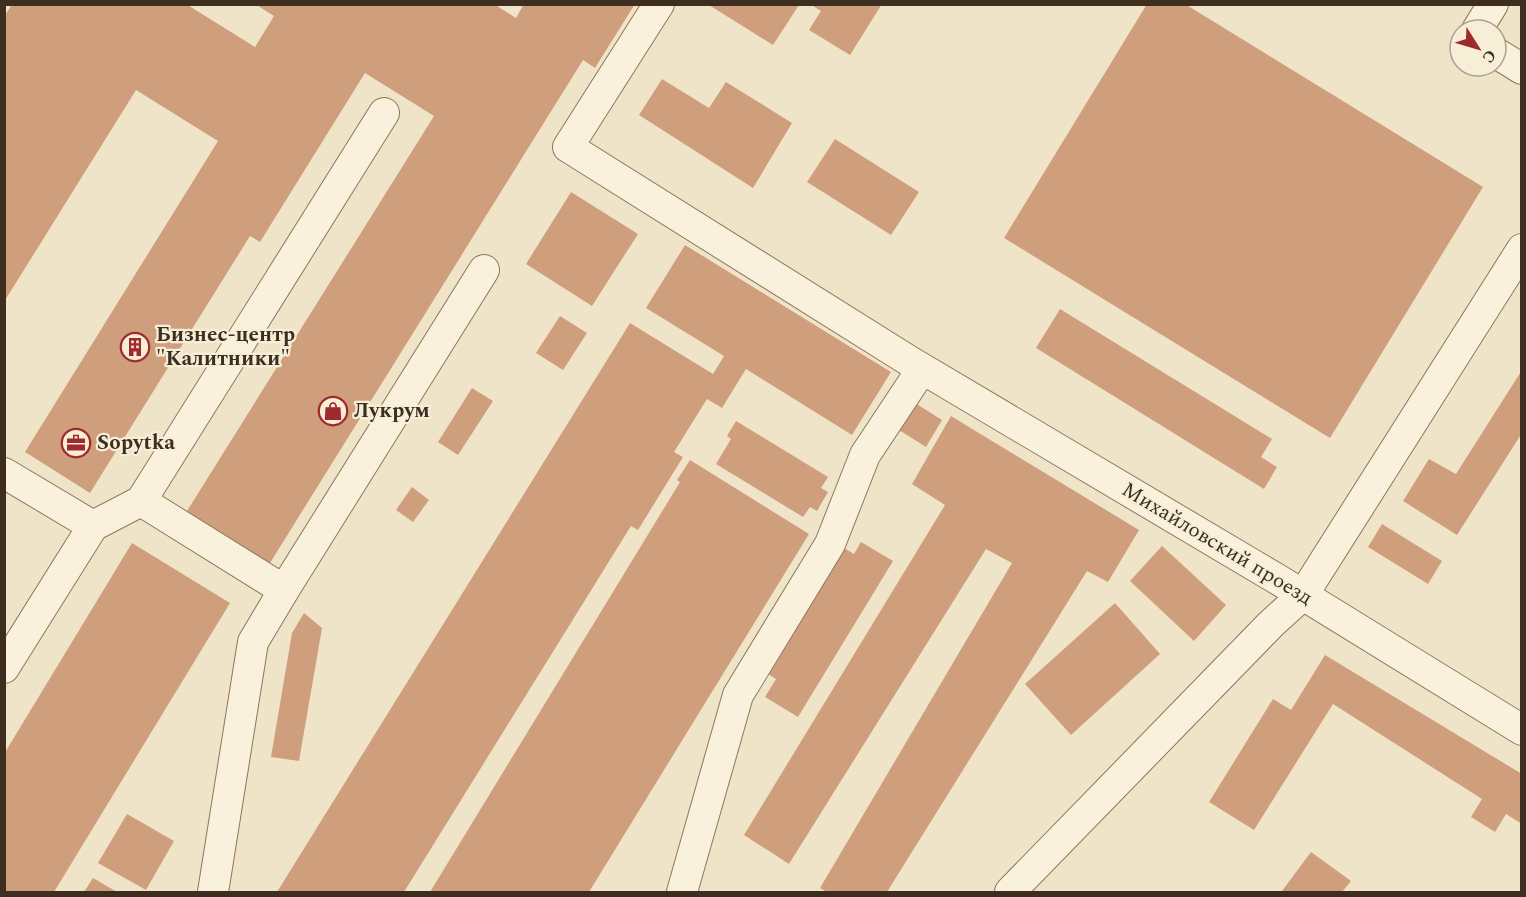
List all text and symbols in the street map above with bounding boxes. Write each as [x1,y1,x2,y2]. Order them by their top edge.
north arrow [1448,18,1508,78]
text: С [1476,45,1502,68]
place label: Бизнес-центр "Калитники" [156,319,295,375]
building icon: Бизнес-центр "Калитники" [119,331,151,363]
shop icon: Лукрум [317,395,349,427]
place label: Лукрум [354,395,430,427]
office icon: Sopytka [60,427,92,459]
place label: Sopytka [97,427,175,459]
street label: Михайловский проезд [1115,474,1319,614]

